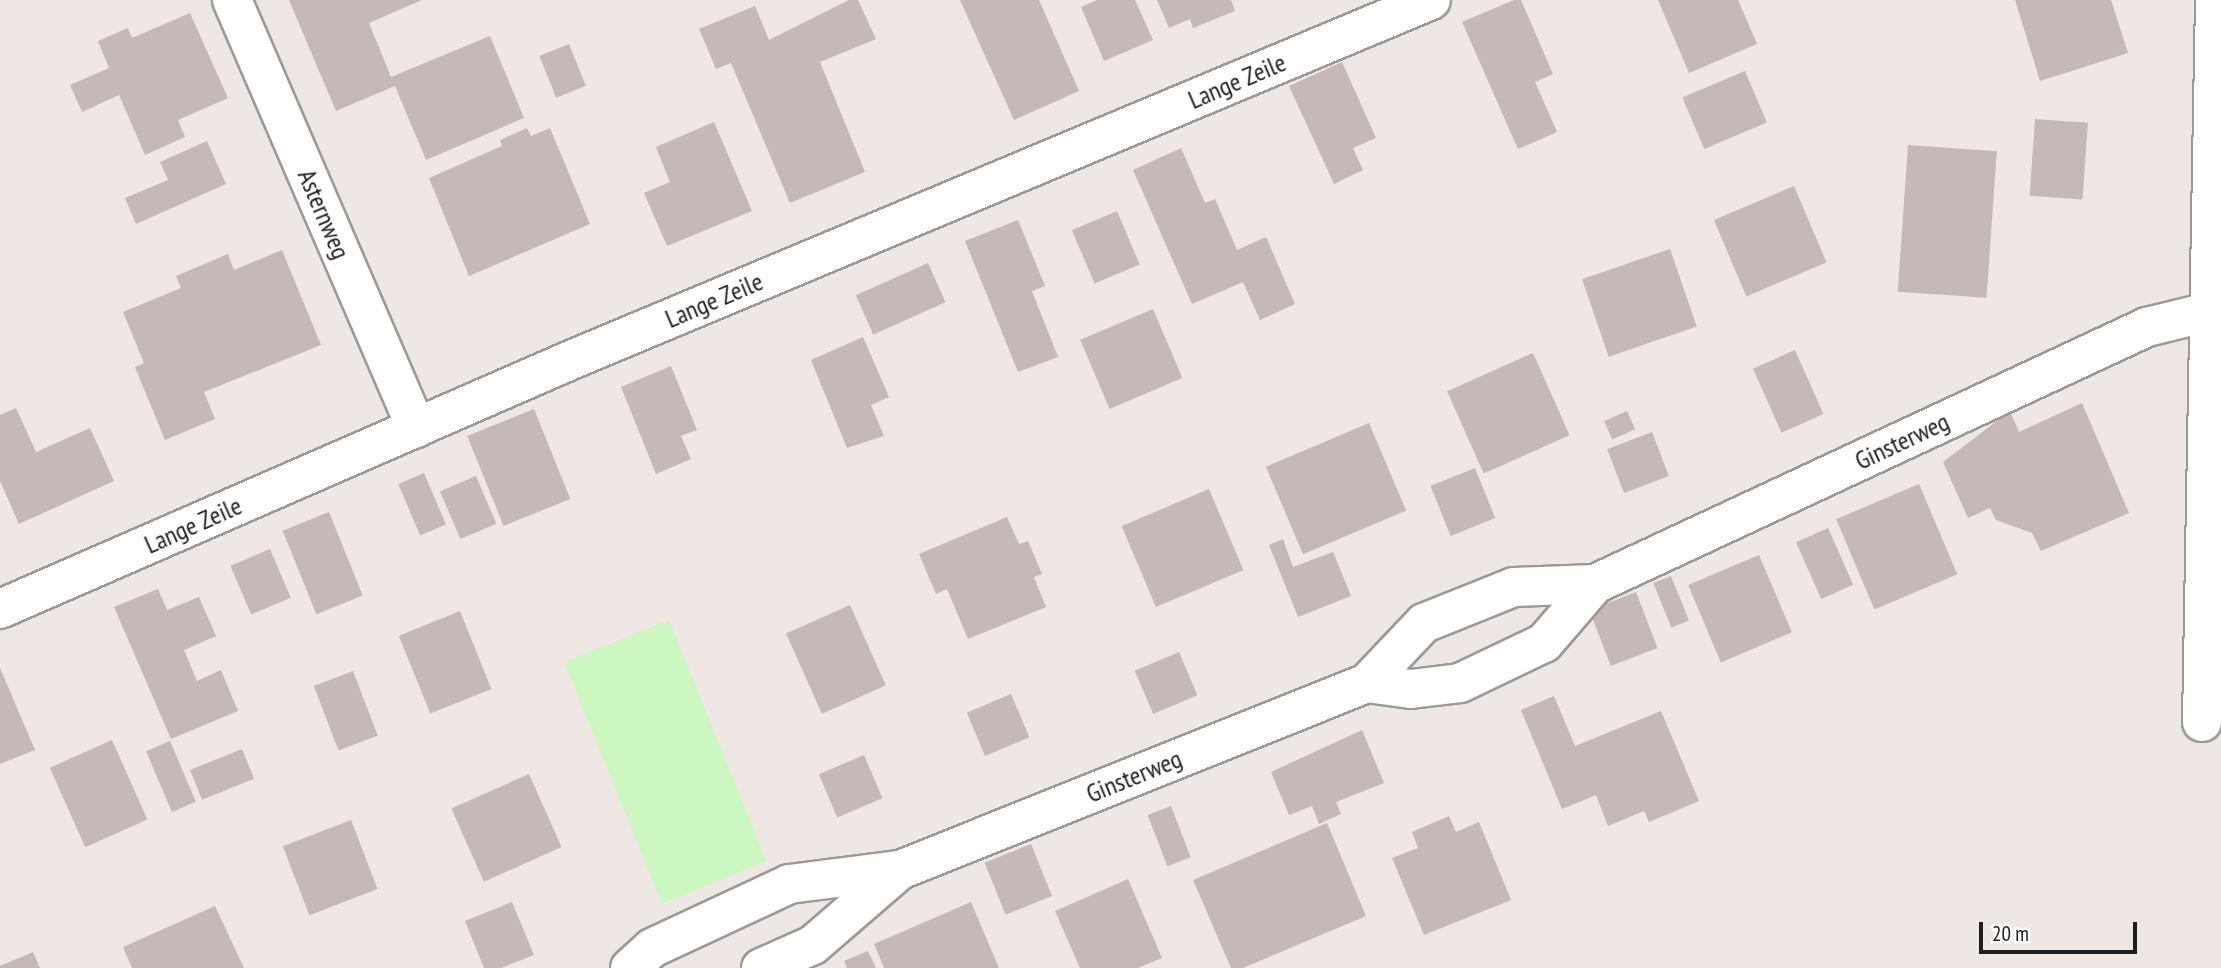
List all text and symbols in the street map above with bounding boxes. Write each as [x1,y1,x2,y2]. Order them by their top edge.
street label: Lange Zeile [1183,46,1291,116]
street label: Asternweg [291,165,357,263]
street label: Lange Zeile [660,265,768,335]
street label: Ginsterweg [1850,406,1954,476]
street label: Lange Zeile [139,490,247,560]
street label: Ginsterweg [1082,743,1186,809]
scale bar [1983,908,2140,952]
text: 20 m [1992,920,2029,947]

